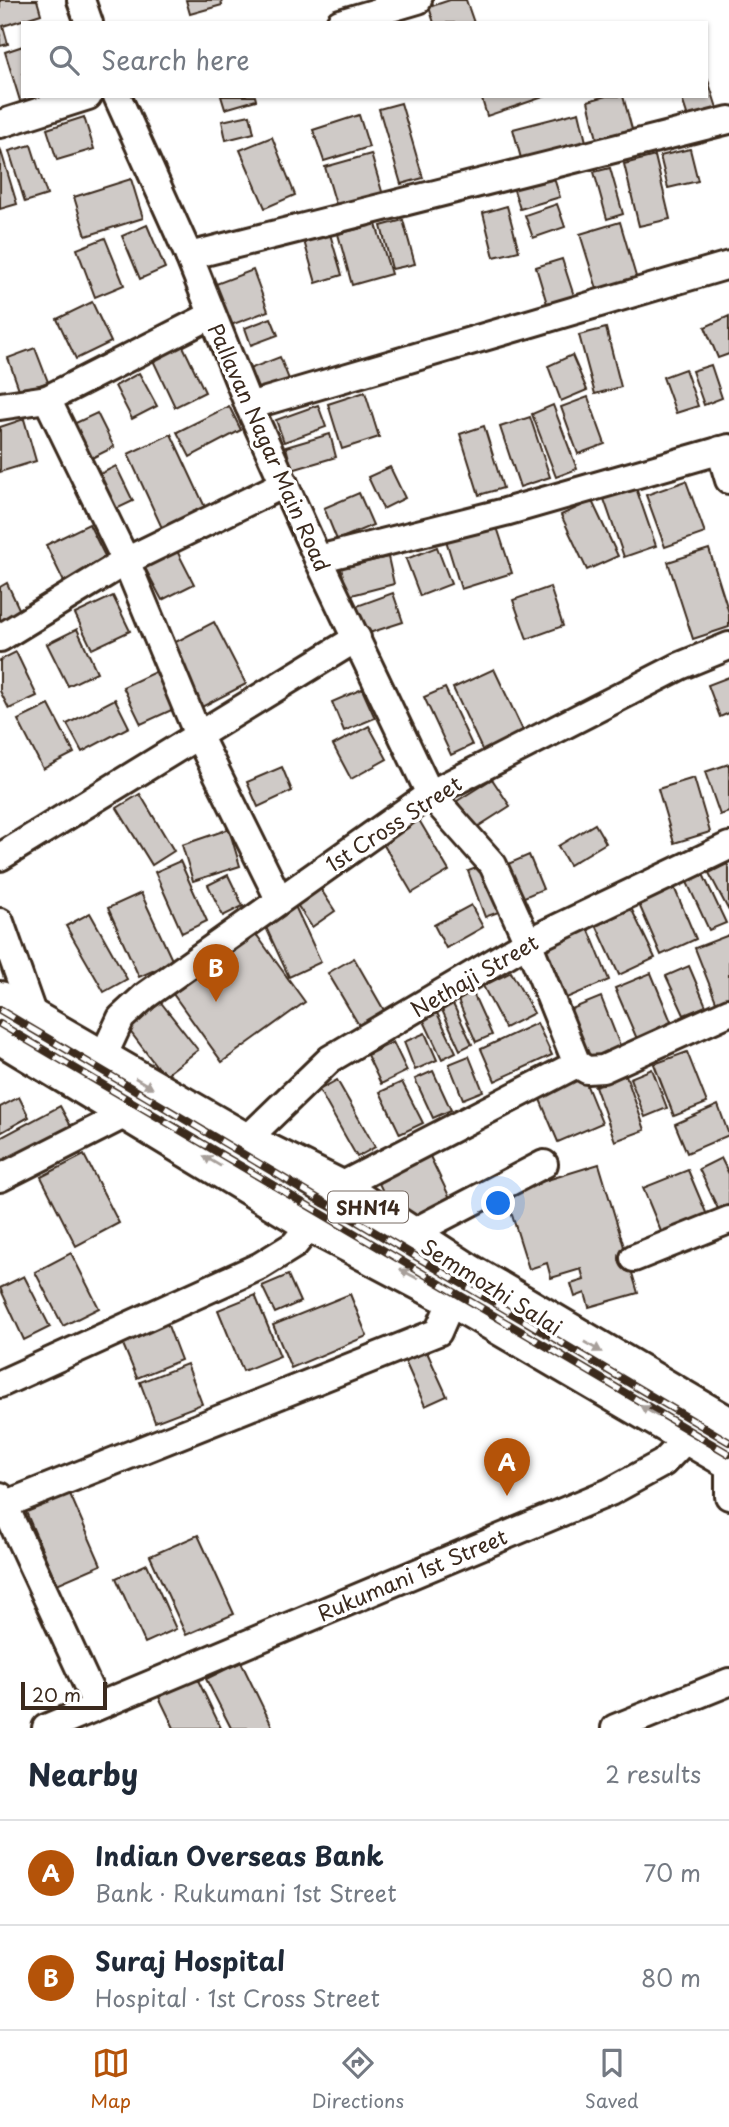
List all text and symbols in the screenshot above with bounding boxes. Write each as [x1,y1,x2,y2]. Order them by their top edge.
search box [21,21,708,98]
text: Search here [101,40,250,79]
icon: search [45,41,83,79]
street label: Pallavan Nagar Main Road [201,318,339,576]
street label: 1st Cross Street [319,767,467,879]
street label: Nethaji Street [404,925,544,1025]
pin: B [193,944,239,1002]
one-way arrow [135,1077,154,1090]
one-way arrow [202,1155,221,1168]
your location [481,1186,515,1220]
road number: SHN14 [328,1191,408,1222]
street label: Semmozhi Salai [415,1230,569,1342]
one-way arrow [399,1268,419,1280]
one-way arrow [584,1341,603,1353]
one-way arrow [640,1405,659,1418]
pin: A [484,1438,530,1496]
street label: Rukumani 1st Street [312,1520,512,1628]
scale bar [21,1679,107,1711]
text: 20 m [32,1680,81,1708]
text: Nearby [28,1751,138,1796]
text: 2 results [605,1756,701,1791]
text: Indian Overseas Bank [95,1836,384,1875]
text: A [42,1855,60,1890]
text: 70 m [643,1855,701,1890]
text: Bank · Rukumani 1st Street [95,1875,397,1910]
text: Suraj Hospital [95,1941,285,1980]
text: B [43,1960,59,1995]
text: 80 m [641,1960,701,1995]
text: Hospital · 1st Cross Street [95,1980,380,2015]
tab: Map [90,2044,131,2114]
tab: Directions [312,2044,404,2114]
tab: Saved [585,2044,639,2114]

